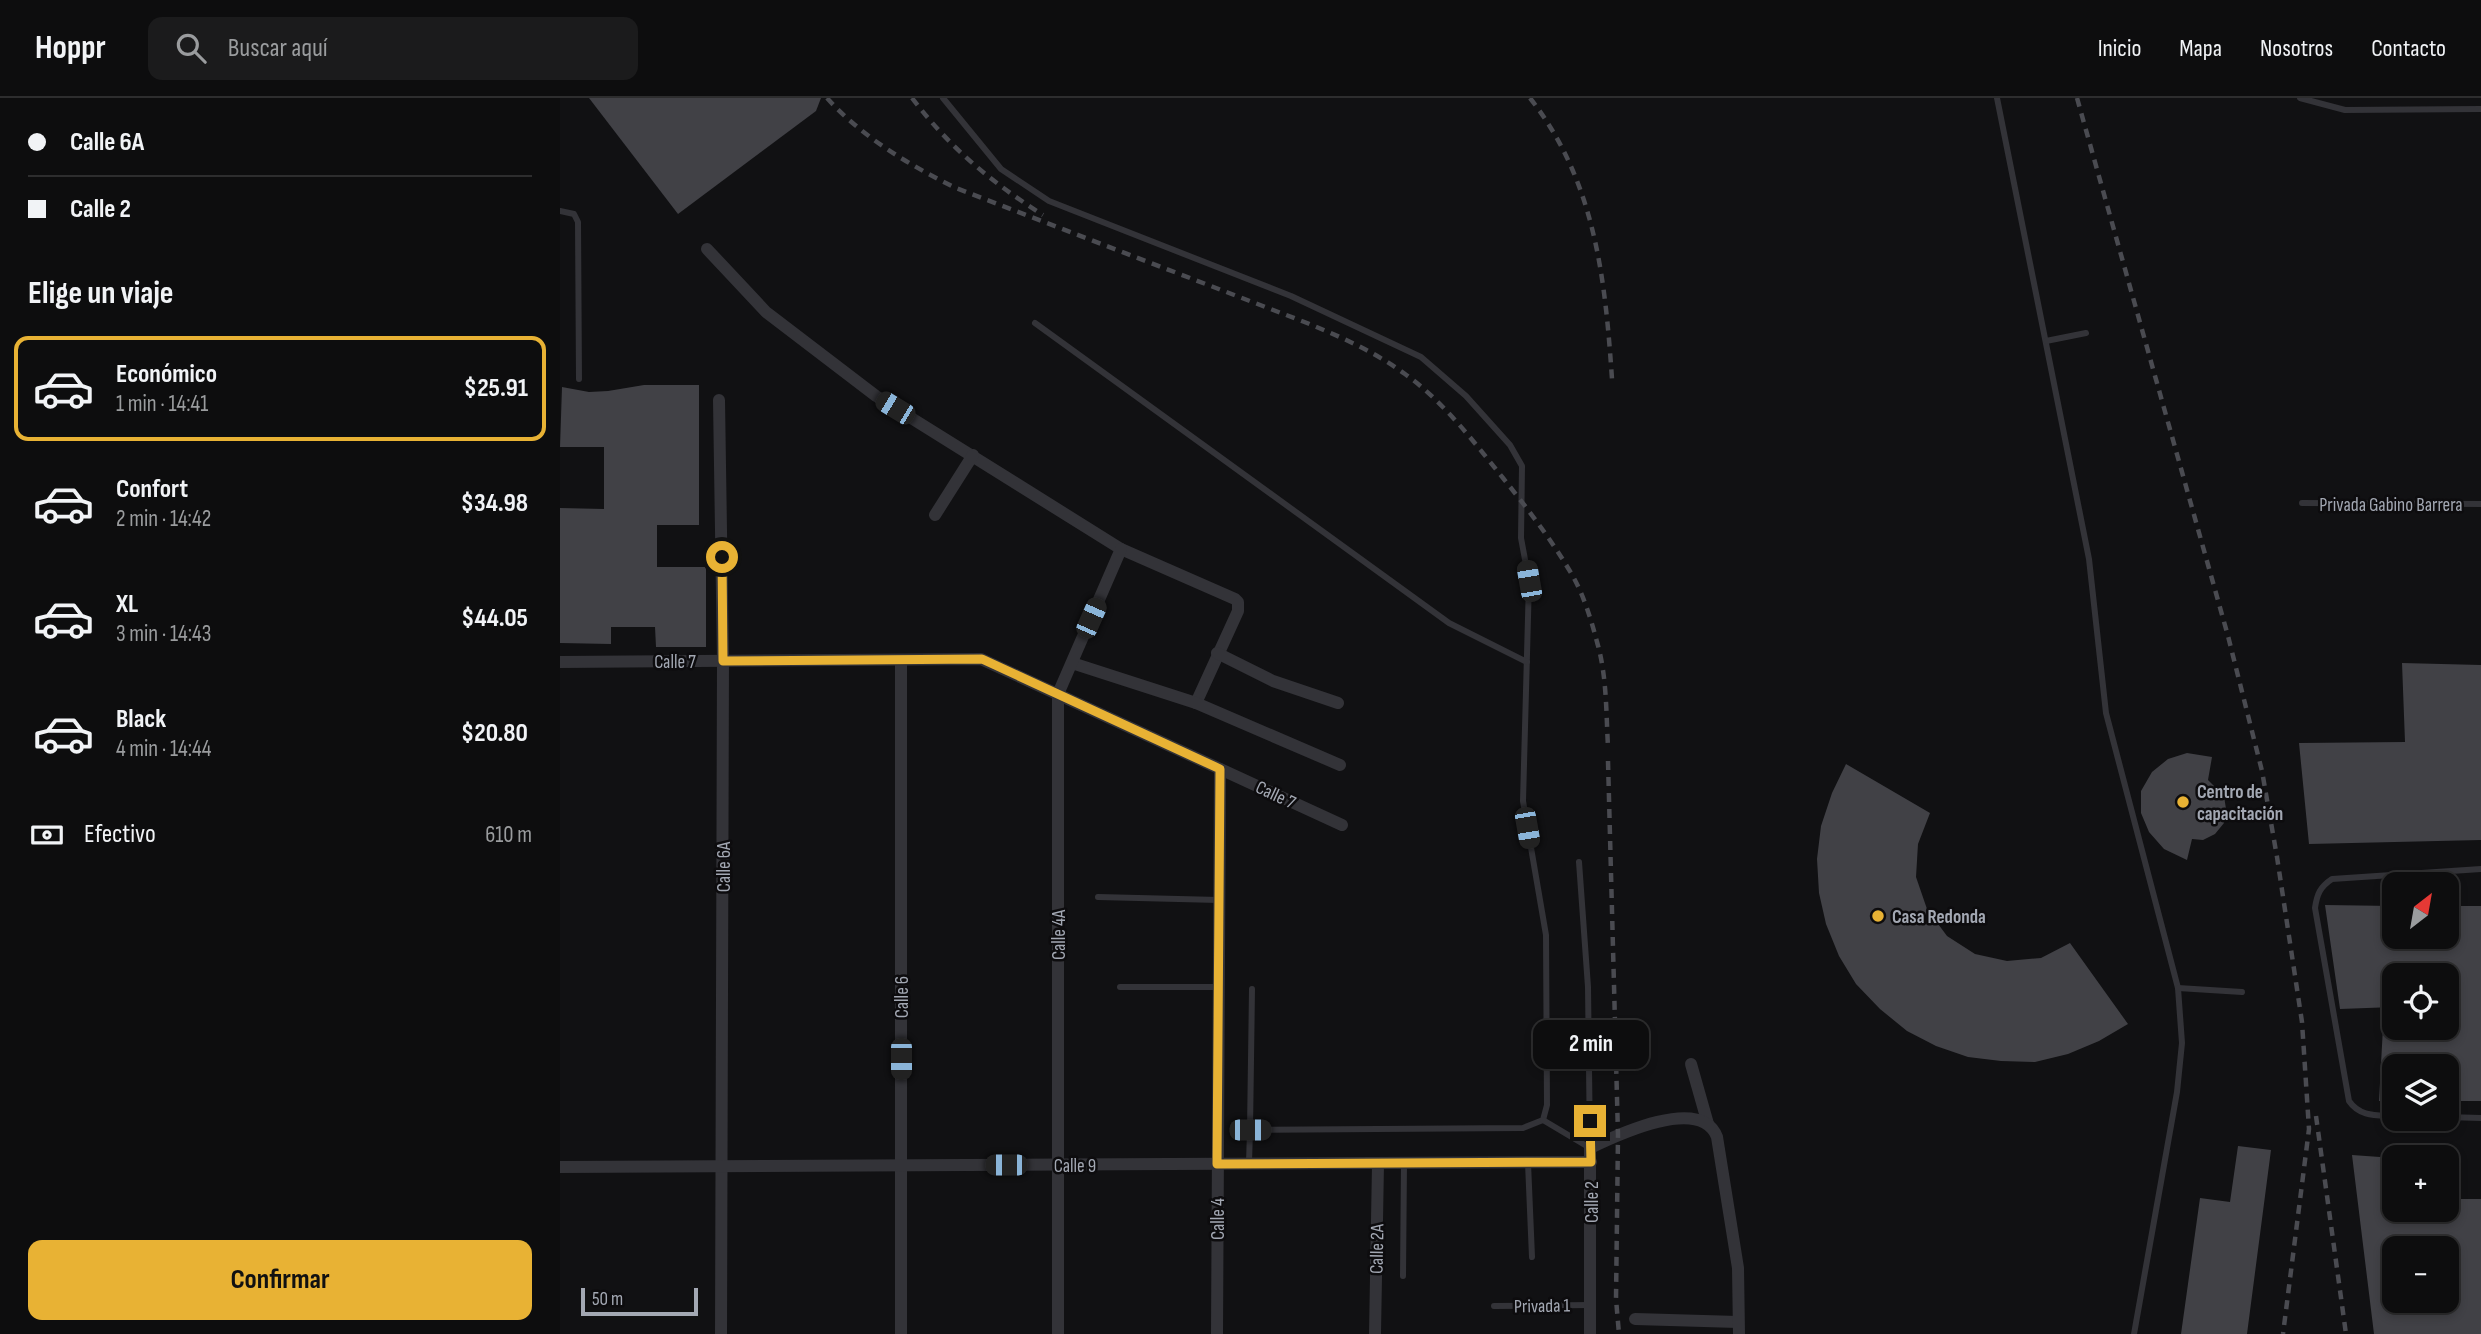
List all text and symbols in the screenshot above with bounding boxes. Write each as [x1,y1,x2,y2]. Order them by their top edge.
search box [148,17,638,80]
text: Hoppr [35,28,106,68]
icon: search [172,29,210,67]
text: Buscar aquí [228,33,328,64]
text: Inicio [2098,34,2141,63]
text: Mapa [2179,34,2222,63]
text: Nosotros [2260,34,2333,63]
text: Contacto [2371,34,2446,63]
text: Calle 6A [70,127,144,158]
text: Calle 2 [70,194,131,225]
text: Elige un viaje [28,274,173,313]
icon: car [32,357,95,420]
text: Económico [116,359,217,390]
text: $25.91 [464,373,528,404]
car [872,388,919,428]
text: 1 min · 14:41 [116,390,208,418]
icon: car [32,472,95,535]
text: Confort [116,474,188,505]
text: $34.98 [461,488,528,519]
street label: Privada Gabino Barrera [2319,494,2463,517]
text: 2 min · 14:42 [116,505,211,533]
route start [706,541,738,573]
car [1516,558,1543,604]
icon: car [32,587,95,650]
text: XL [116,589,138,620]
car [1073,595,1110,641]
text: $44.05 [461,603,528,634]
text: 3 min · 14:43 [116,620,211,648]
street label: Calle 7 [654,651,696,674]
icon: car [32,702,95,765]
text: Black [116,704,166,735]
text: $20.80 [461,718,528,749]
text: 4 min · 14:44 [116,735,211,763]
street label: Calle 7 [1252,776,1299,815]
place label: Centro de capacitación [2197,781,2283,826]
marker: Centro de capacitación [2175,794,2191,810]
car [1514,805,1541,851]
icon: cash [28,816,66,854]
text: Efectivo [84,819,156,850]
text: 610 m [485,821,532,849]
street label: Calle 6A [713,841,736,892]
north arrow [2382,872,2459,948]
map controls [2382,872,2459,1313]
place label: Casa Redonda [1892,906,1986,929]
marker: Casa Redonda [1870,908,1886,924]
street label: Calle 4A [1048,909,1071,960]
button: locate [2382,963,2459,1040]
street label: Calle 6 [891,976,914,1018]
callout: 2 min [1532,1020,1648,1068]
text: 2 min [1569,1030,1613,1058]
car [891,1038,912,1080]
button: layers [2382,1054,2459,1131]
route end [1574,1105,1606,1137]
car [1230,1120,1272,1141]
button: + [2382,1145,2459,1222]
car [986,1155,1028,1176]
street label: Calle 9 [1054,1155,1096,1178]
street label: Calle 2 [1581,1181,1604,1223]
street label: Calle 4 [1207,1198,1230,1240]
street label: Calle 2A [1366,1223,1389,1274]
button: − [2382,1236,2459,1313]
button: Confirmar [28,1240,532,1320]
scale bar [581,1285,698,1317]
text: 50 m [592,1288,623,1311]
street label: Privada 1 [1514,1295,1571,1318]

